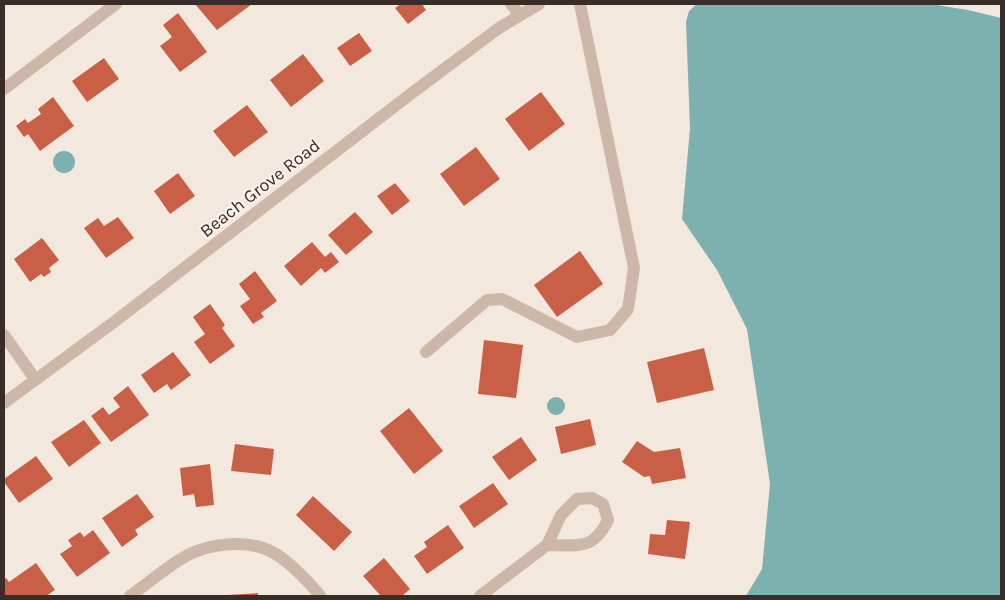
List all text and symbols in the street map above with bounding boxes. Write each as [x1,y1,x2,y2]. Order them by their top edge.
street label: Beach Grove Road [195,134,325,242]

